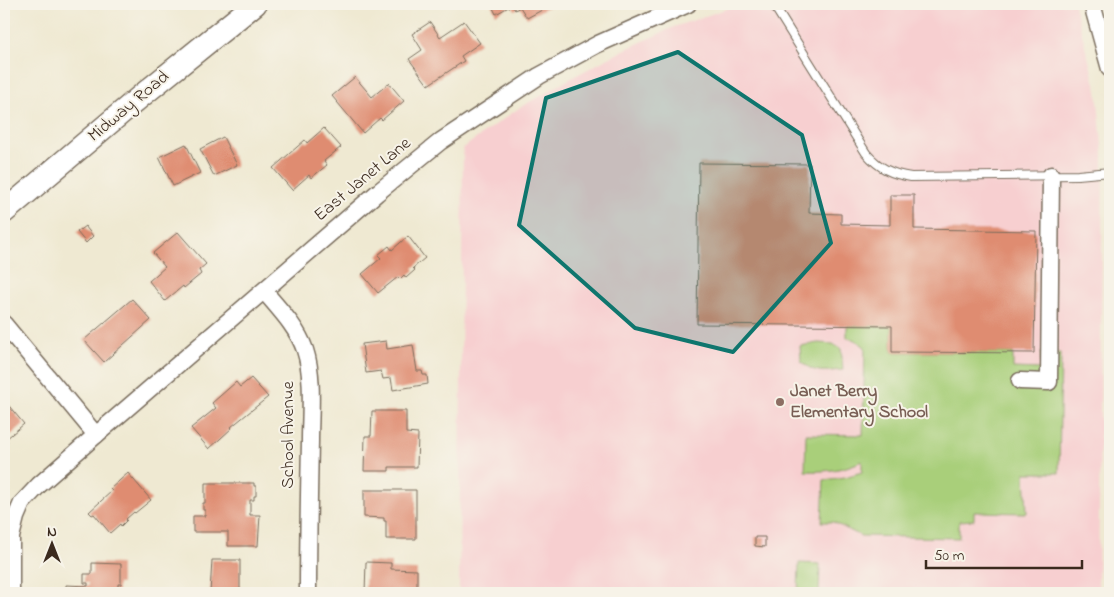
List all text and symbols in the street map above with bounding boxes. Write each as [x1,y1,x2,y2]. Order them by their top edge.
street label: Midway Road [83,65,175,149]
street label: East Janet Lane [309,131,418,228]
place label: Janet Berry Elementary School [790,379,928,427]
street label: School Avenue [276,380,302,489]
marker: Janet Berry Elementary School [774,396,786,408]
north arrow [28,520,78,570]
text: N [47,522,57,543]
scale bar [926,537,1083,569]
text: 50 m [934,545,965,567]

